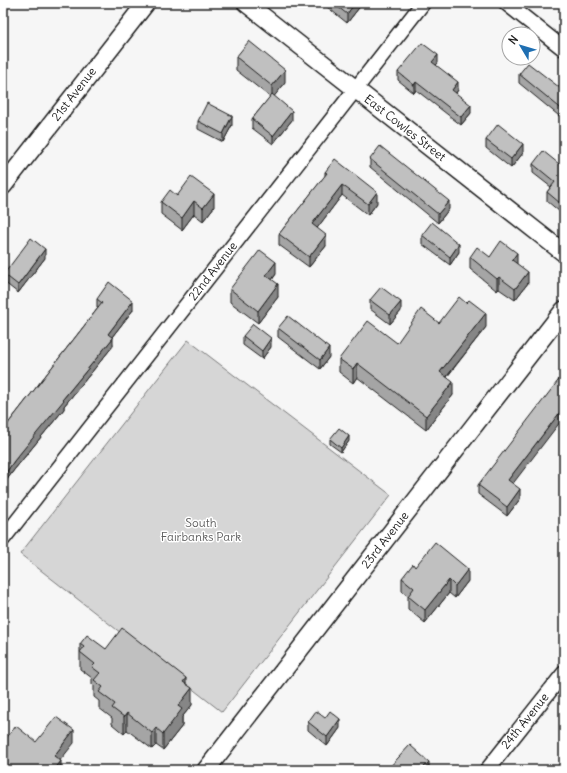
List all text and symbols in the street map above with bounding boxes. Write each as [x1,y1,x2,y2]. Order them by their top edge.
north arrow [501,26,541,66]
text: N [505,33,521,47]
street label: 21st Avenue [48,64,99,124]
street label: East Cowles Street [361,91,449,164]
street label: 22nd Avenue [185,238,240,303]
street label: 23rd Avenue [358,508,412,571]
park label: South Fairbanks Park [161,515,241,544]
street label: 24th Avenue [498,690,552,752]

